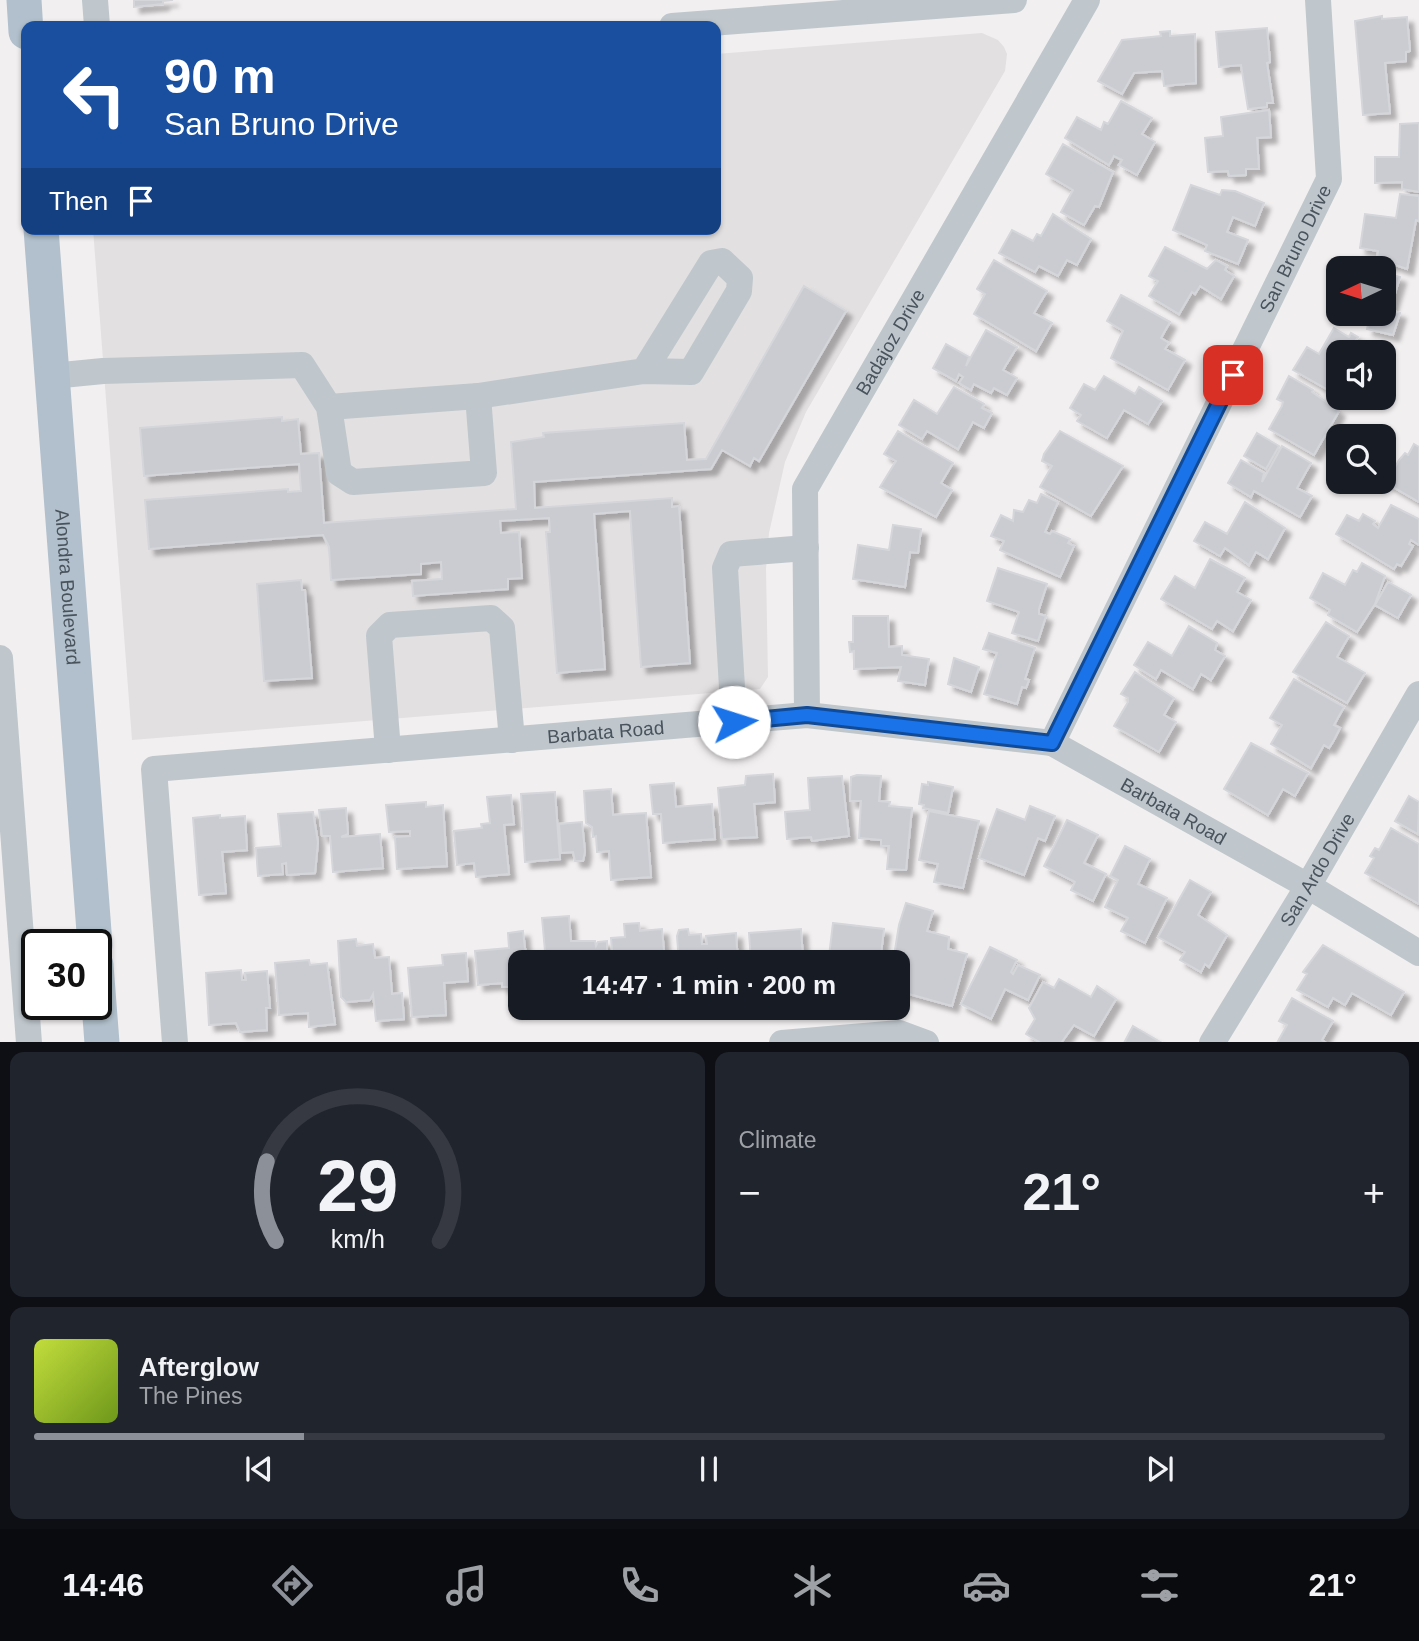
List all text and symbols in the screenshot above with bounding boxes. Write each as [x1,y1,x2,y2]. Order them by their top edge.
icon: left [49,49,140,140]
text: 90 m [164,49,276,103]
text: San Bruno Drive [164,106,399,142]
street label: San Bruno Drive [1255,181,1335,316]
icon: arrive [122,182,160,220]
text: Then [49,186,108,216]
north arrow [1326,256,1396,326]
map controls [1326,256,1396,494]
street label: Badajoz Drive [851,285,929,398]
button: sound [1326,340,1396,410]
pin [1203,345,1263,405]
icon: arrive [1214,356,1252,394]
button: search [1326,424,1396,494]
street label: Alondra Boulevard [52,508,84,666]
position arrow [697,685,771,759]
street label: Barbata Road [546,716,665,747]
street label: Barbata Road [1117,773,1230,849]
street label: San Ardo Drive [1276,809,1359,930]
speed limit sign: 30 [21,929,112,1020]
text: 14:47 · 1 min · 200 m [582,970,836,1000]
text: Climate [739,1127,816,1153]
text: 29 [317,1145,398,1226]
text: 21° [1022,1163,1101,1221]
text: − [739,1172,761,1214]
text: + [1363,1172,1385,1214]
text: km/h [330,1224,384,1252]
text: Afterglow [139,1352,259,1382]
text: The Pines [139,1383,243,1409]
icon: previous [240,1450,278,1488]
icon: pause [690,1450,728,1488]
icon: next [1141,1450,1179,1488]
icon: directions [268,1561,317,1610]
icon: music [442,1561,491,1610]
icon: phone [615,1561,664,1610]
icon: climate [788,1561,837,1610]
icon: car [962,1561,1011,1610]
icon: filters [1135,1561,1184,1610]
text: 14:46 [62,1567,144,1603]
text: 21° [1308,1567,1357,1603]

